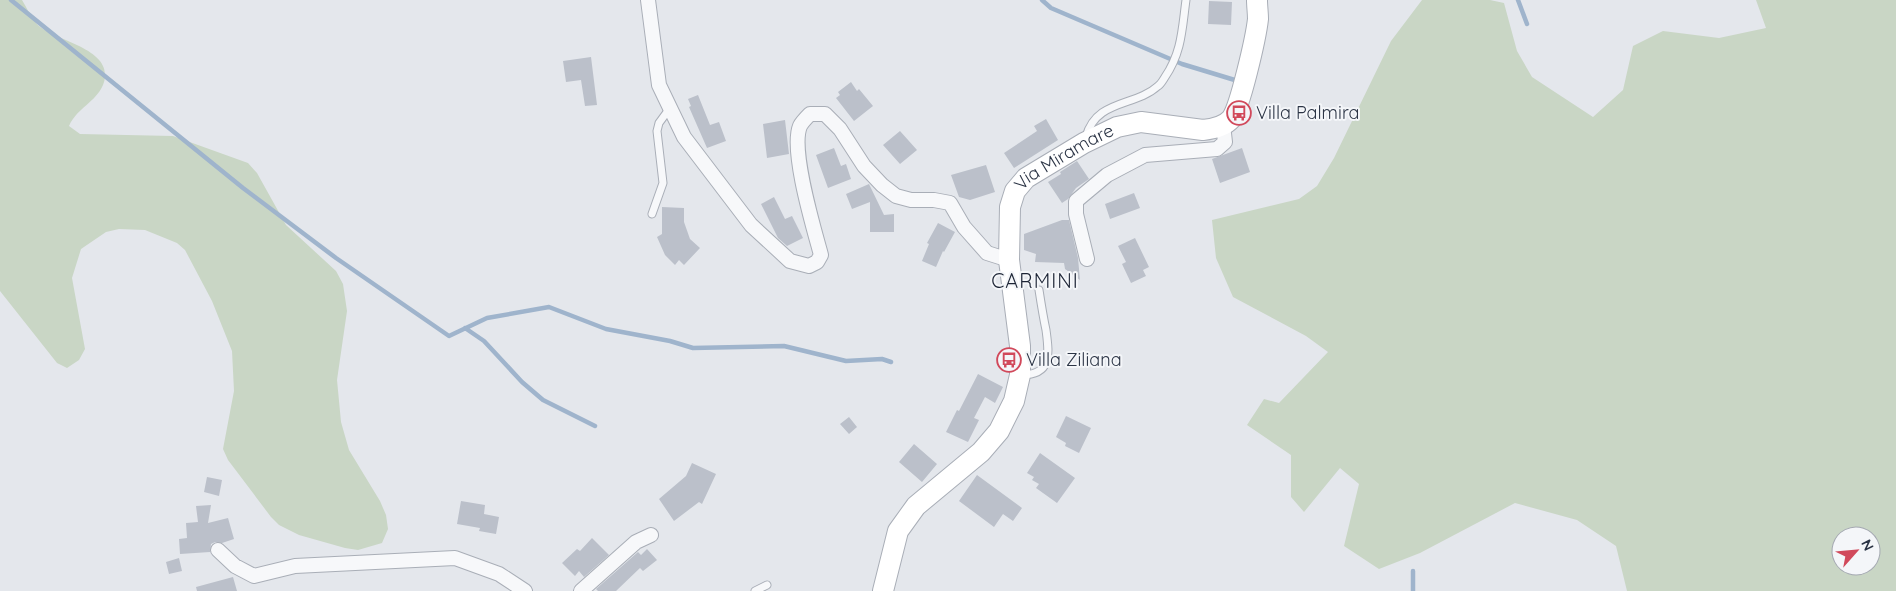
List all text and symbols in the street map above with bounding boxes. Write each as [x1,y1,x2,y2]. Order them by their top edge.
bus stop icon: Villa Palmira [1226,100,1252,126]
place label: Villa Palmira [1256,101,1360,124]
street label: Via Miramare [1009,118,1117,195]
district label: CARMINI [991,268,1079,293]
bus stop icon: Villa Ziliana [996,347,1022,373]
place label: Villa Ziliana [1026,348,1122,371]
north arrow [1831,526,1881,576]
text: N [1857,536,1878,554]

